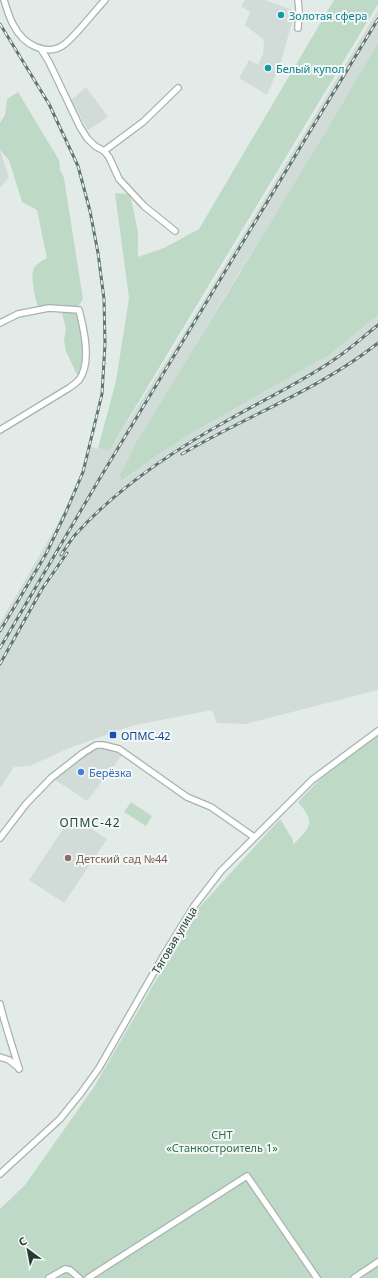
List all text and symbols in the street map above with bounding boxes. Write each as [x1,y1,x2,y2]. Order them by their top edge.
place label: Золотая сфера [289,8,368,23]
marker: Золотая сфера [276,10,286,20]
place label: Белый купол [276,61,344,76]
marker: Белый купол [263,63,273,73]
place label: ОПМС-42 [121,728,171,743]
marker: ОПМС-42 [108,730,118,740]
place label: Берёзка [89,765,132,780]
marker: Берёзка [76,767,86,777]
district label: ОПМС-42 [59,814,121,831]
place label: Детский сад №44 [76,851,168,866]
marker: Детский сад №44 [63,853,73,863]
street label: Тяговая улица [148,904,200,976]
park label: СНТ «Станкостроитель 1» [166,1127,278,1155]
north arrow [8,1230,48,1270]
text: С [15,1233,29,1249]

